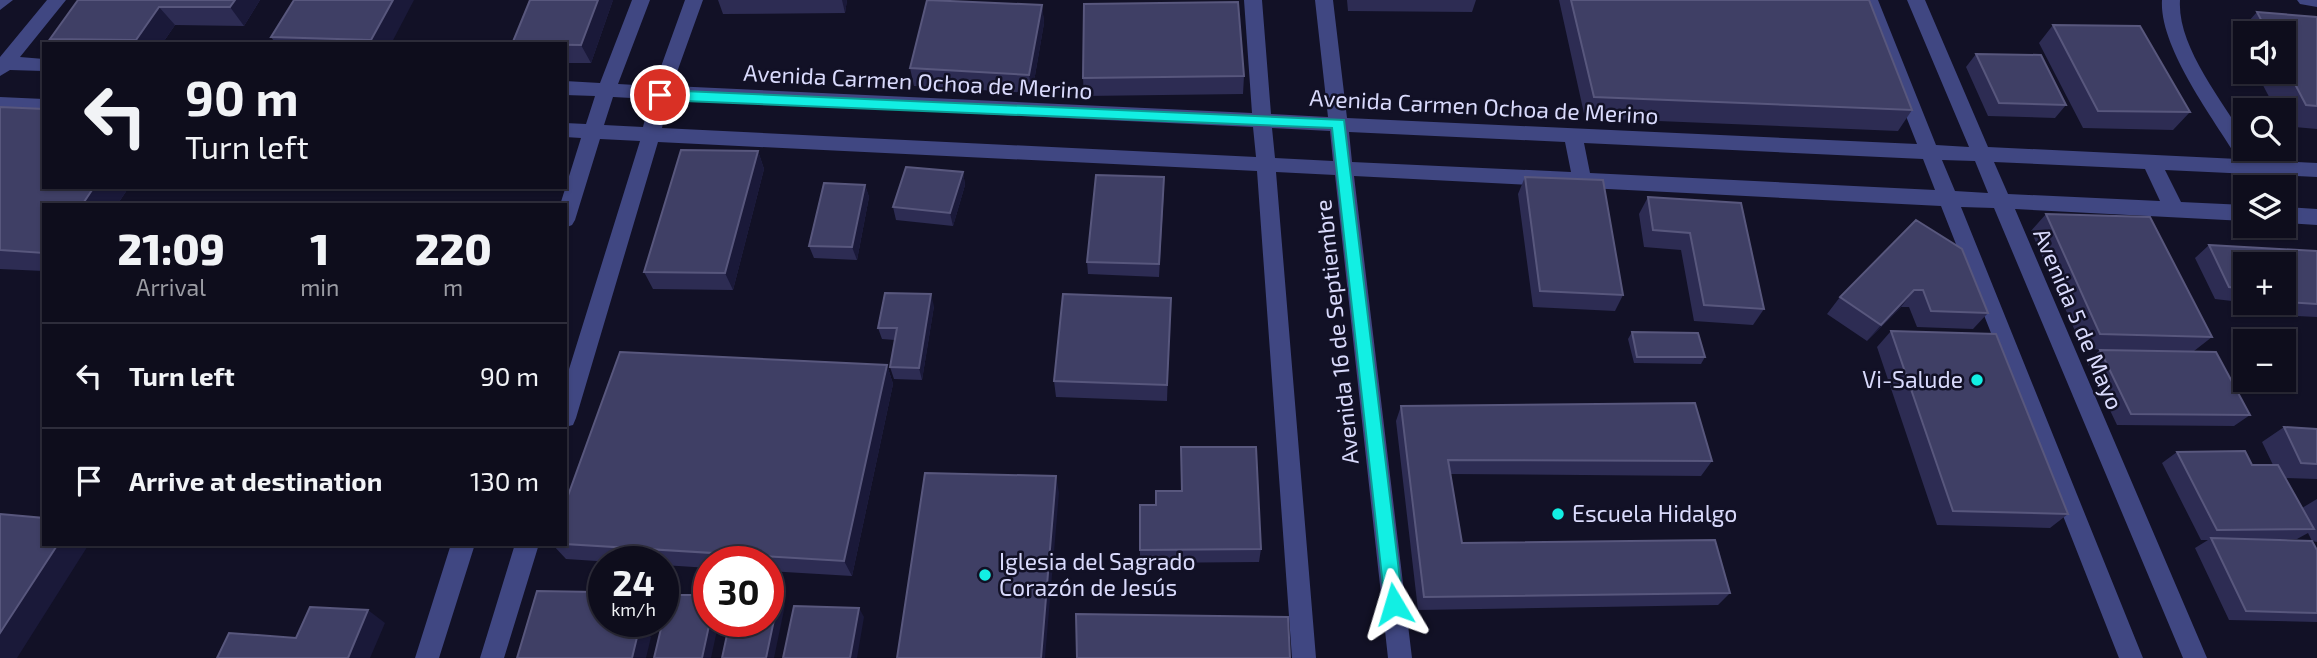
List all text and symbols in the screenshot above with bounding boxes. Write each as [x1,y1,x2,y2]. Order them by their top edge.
map controls [2233,21,2296,392]
button: sound [2233,21,2296,84]
street label: Avenida Carmen Ochoa de Merino [743,58,1093,104]
pin [630,65,690,125]
text: 90 m [185,67,299,126]
icon: left [70,70,161,161]
icon: arrive [641,76,679,114]
street label: Avenida Carmen Ochoa de Merino [1309,83,1659,129]
button: search [2233,98,2296,161]
text: Turn left [185,127,309,165]
button: layers [2233,175,2296,238]
street label: Avenida 16 de Septiembre [1308,198,1364,466]
text: 21:09 [117,223,225,273]
text: 1 [310,223,329,273]
text: 220 [415,223,492,273]
street label: Avenida 5 de Mayo [2028,224,2130,413]
button: + [2233,252,2296,315]
text: Arrival [136,273,206,301]
text: min [300,273,339,301]
text: m [443,273,463,301]
button: − [2233,329,2296,392]
icon: left [70,357,108,395]
text: Turn left [129,360,235,391]
text: 90 m [480,360,539,391]
place label: Vi-Salude [1862,365,1963,393]
marker: Vi-Salude [1969,372,1985,388]
icon: arrive [70,462,108,500]
text: Arrive at destination [129,465,382,496]
text: 130 m [470,465,539,496]
place label: Escuela Hidalgo [1572,499,1737,527]
marker: Escuela Hidalgo [1550,506,1566,522]
speed limit sign: 30 [693,546,784,637]
place label: Iglesia del Sagrado Corazón de Jesús [999,547,1196,601]
text: 24 [612,561,655,603]
marker: Iglesia del Sagrado Corazón de Jesús [977,567,993,583]
position arrow [1357,567,1431,641]
text: km/h [611,598,656,620]

